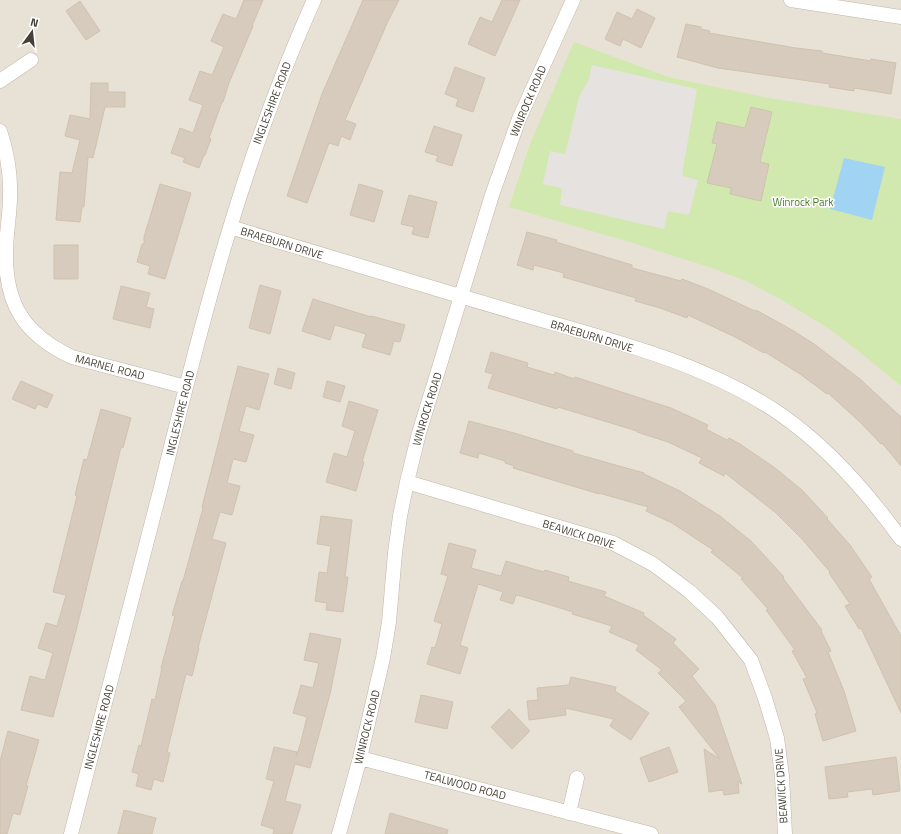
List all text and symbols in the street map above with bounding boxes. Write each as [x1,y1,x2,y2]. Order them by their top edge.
north arrow [12,12,52,52]
text: N [29,14,40,31]
street label: INGLESHIRE ROAD [249,59,295,147]
street label: WINROCK ROAD [506,63,550,139]
park label: Winrock Park [772,194,834,210]
street label: BRAEBURN DRIVE [239,223,325,263]
street label: BRAEBURN DRIVE [549,316,635,356]
street label: MARNEL ROAD [73,350,147,384]
street label: INGLESHIRE ROAD [162,369,198,457]
street label: WINROCK ROAD [408,370,446,448]
street label: BEAWICK DRIVE [541,515,617,553]
street label: INGLESHIRE ROAD [80,683,118,771]
street label: WINROCK ROAD [350,688,384,766]
street label: BEAWICK DRIVE [770,748,792,824]
street label: TEALWOOD ROAD [422,766,508,804]

